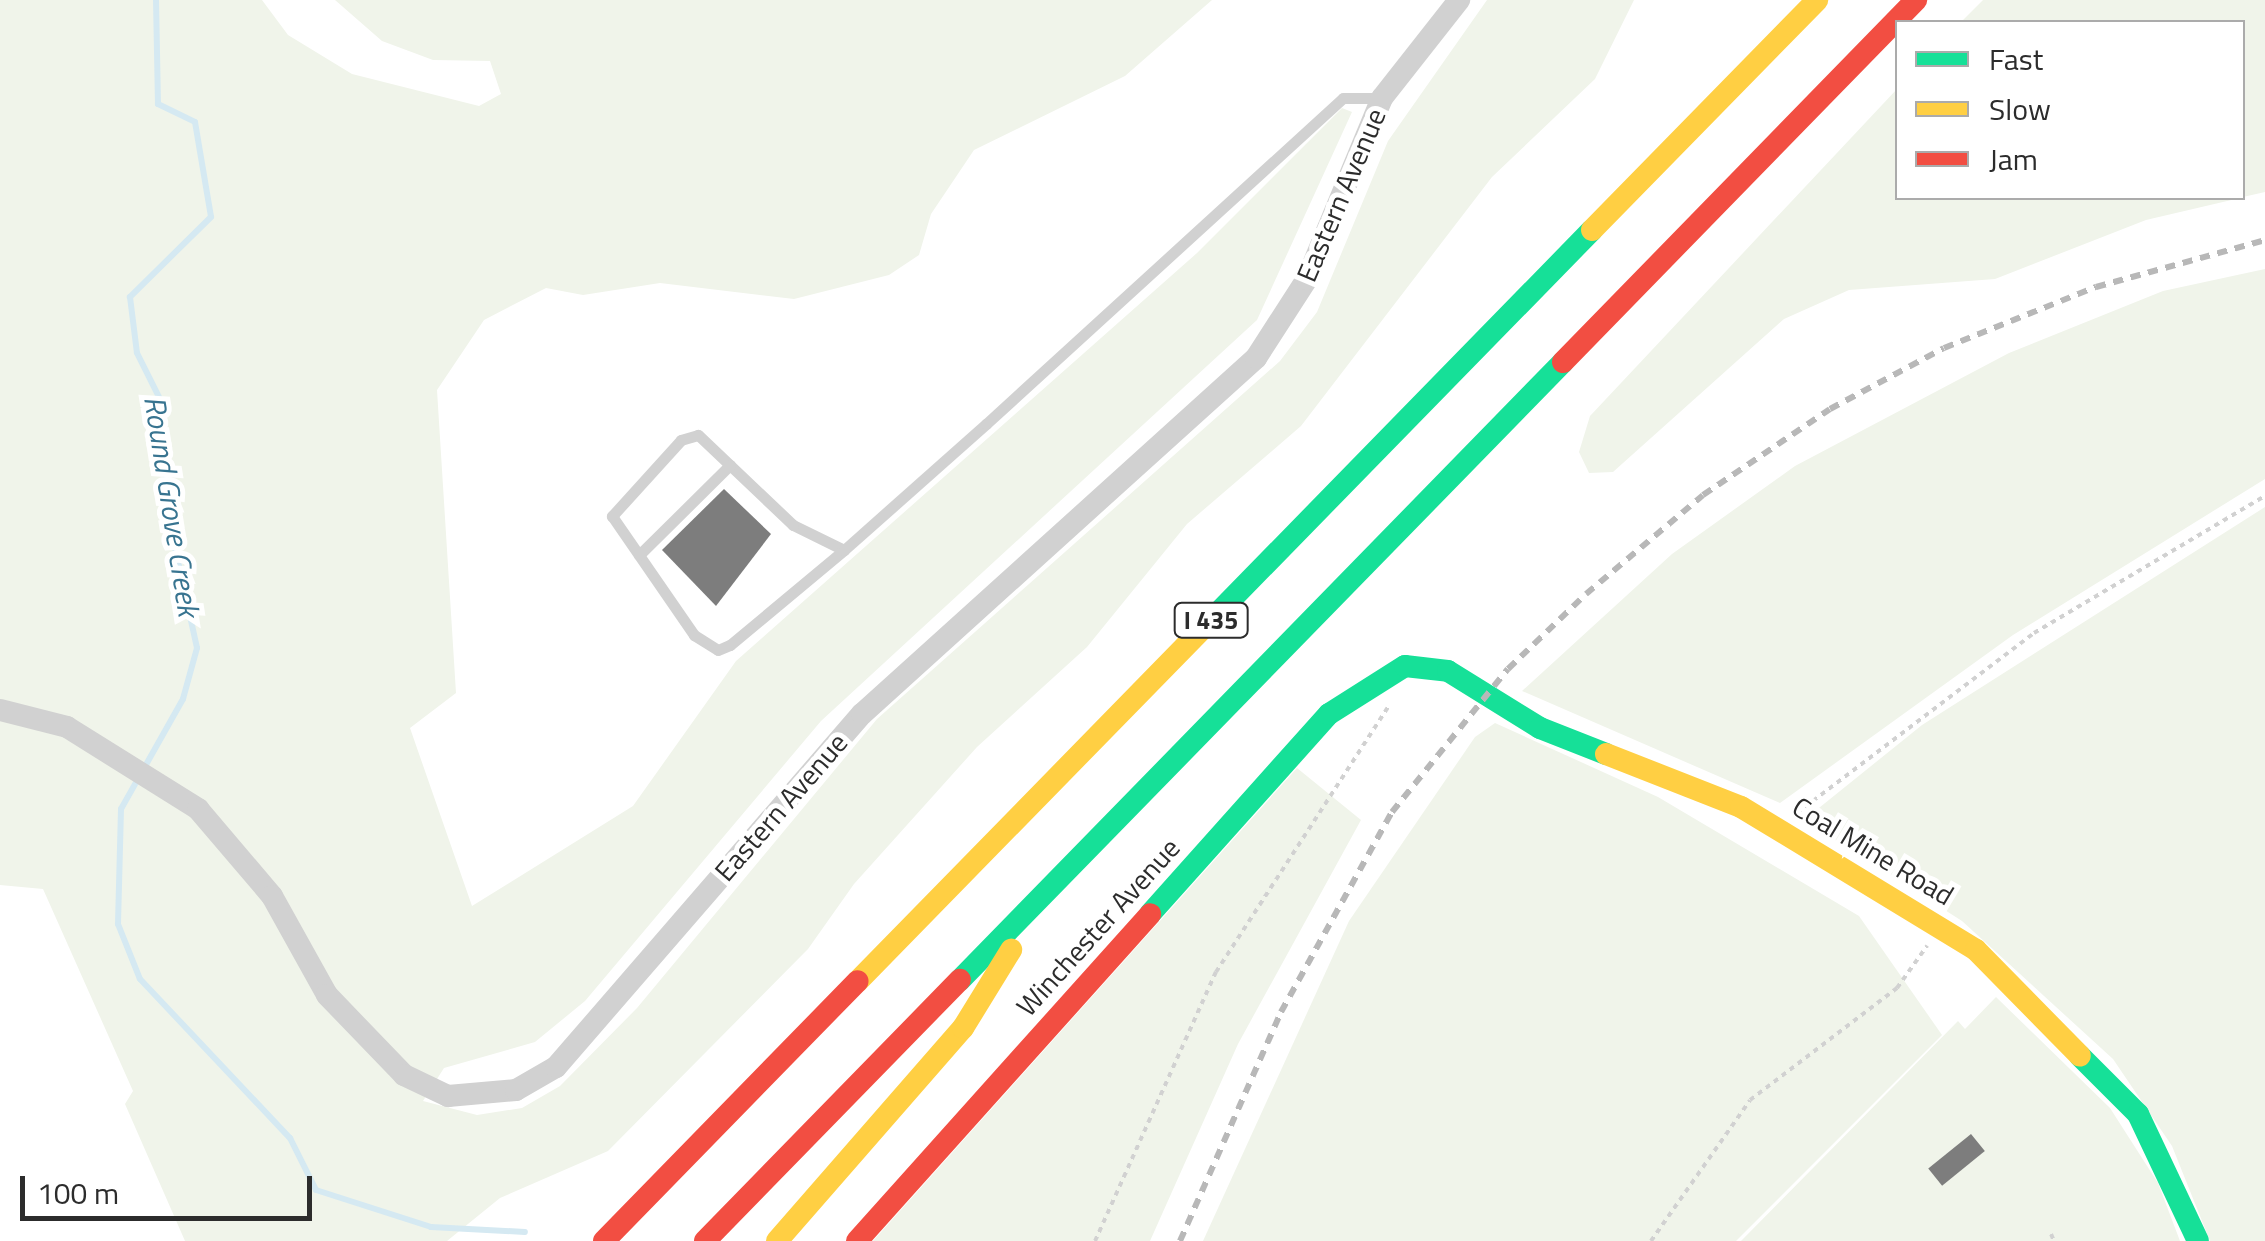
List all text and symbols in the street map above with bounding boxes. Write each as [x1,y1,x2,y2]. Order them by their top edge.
legend [1895,20,2245,200]
text: Fast [1989,36,2043,82]
text: Slow [1989,86,2051,132]
street label: Eastern Avenue [1289,103,1393,287]
text: Jam [1989,136,2038,182]
water label: Round Grove Creek [137,393,207,619]
road number: I 435 [1174,600,1248,640]
street label: Eastern Avenue [708,726,854,888]
street label: Coal Mine Road [1786,790,1960,912]
street label: Winchester Avenue [1009,831,1187,1023]
scale bar [25,1156,318,1218]
text: 100 m [37,1170,119,1216]

